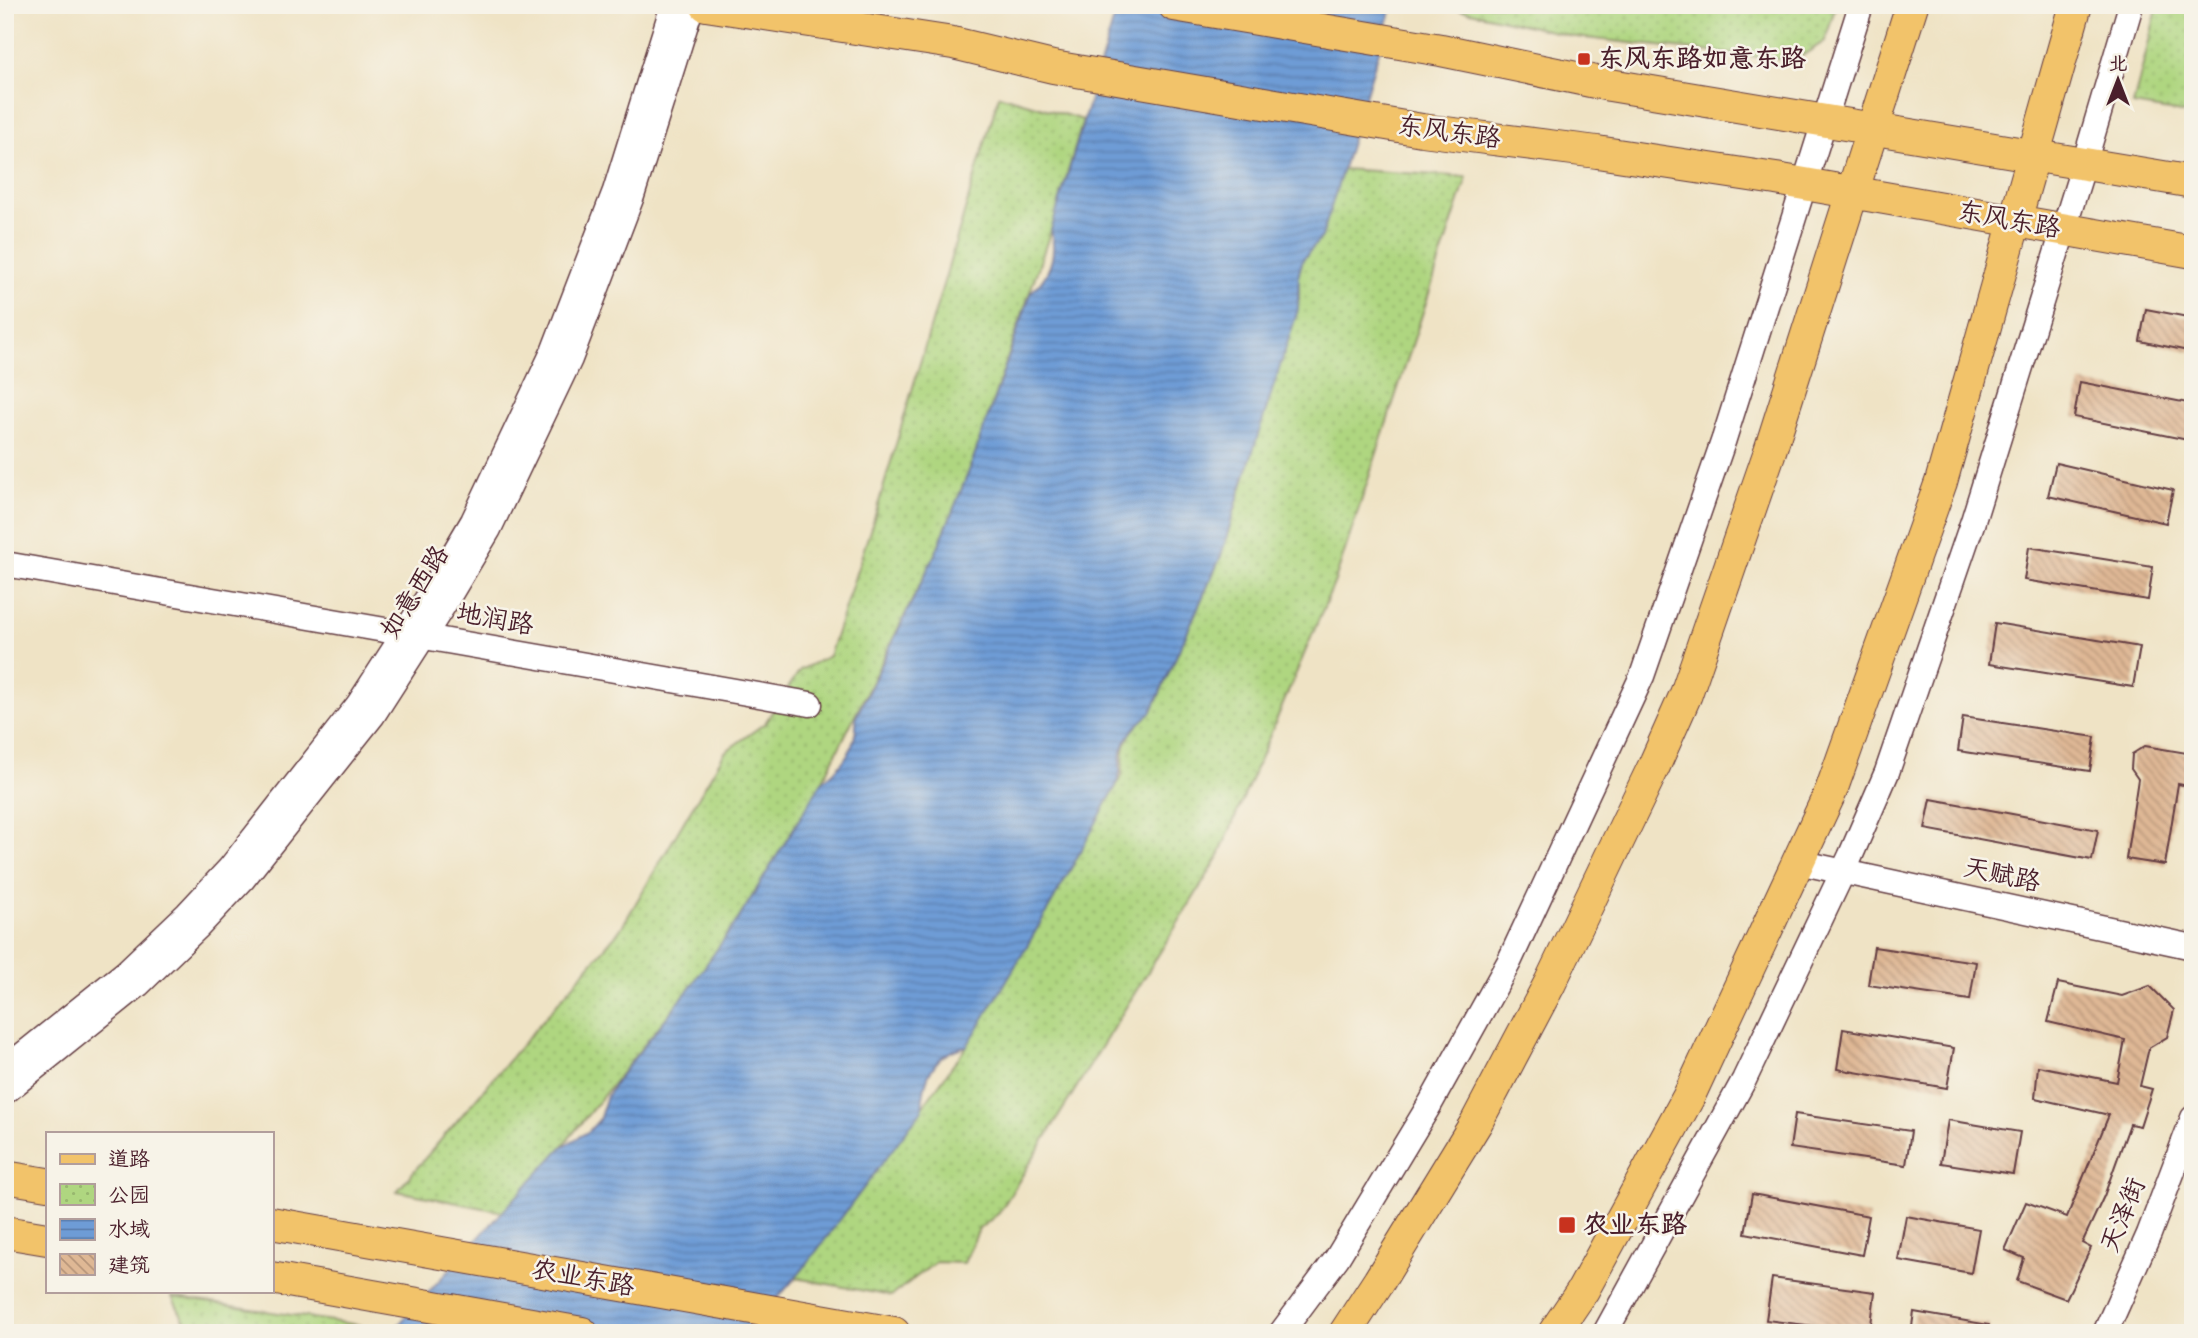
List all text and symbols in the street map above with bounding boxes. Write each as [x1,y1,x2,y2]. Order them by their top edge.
place label: 东风东路如意东路 [1598,41,1806,77]
north arrow [2082,46,2152,116]
marker: 东风东路如意东路 [1576,51,1592,67]
text: 北 [2108,51,2128,78]
street label: 东风东路 [1395,107,1503,157]
street label: 东风东路 [1955,193,2063,247]
street label: 如意西路 [372,538,458,646]
street label: 地润路 [453,594,537,644]
street label: 天赋路 [1960,849,2044,901]
legend [46,1132,273,1292]
text: 道路 [108,1145,150,1174]
street label: 天泽街 [2092,1172,2154,1258]
text: 公园 [108,1181,150,1210]
place label: 农业东路 [1583,1207,1687,1243]
text: 水域 [108,1215,150,1244]
marker: 农业东路 [1557,1215,1577,1235]
text: 建筑 [108,1251,150,1280]
street label: 农业东路 [529,1251,637,1305]

